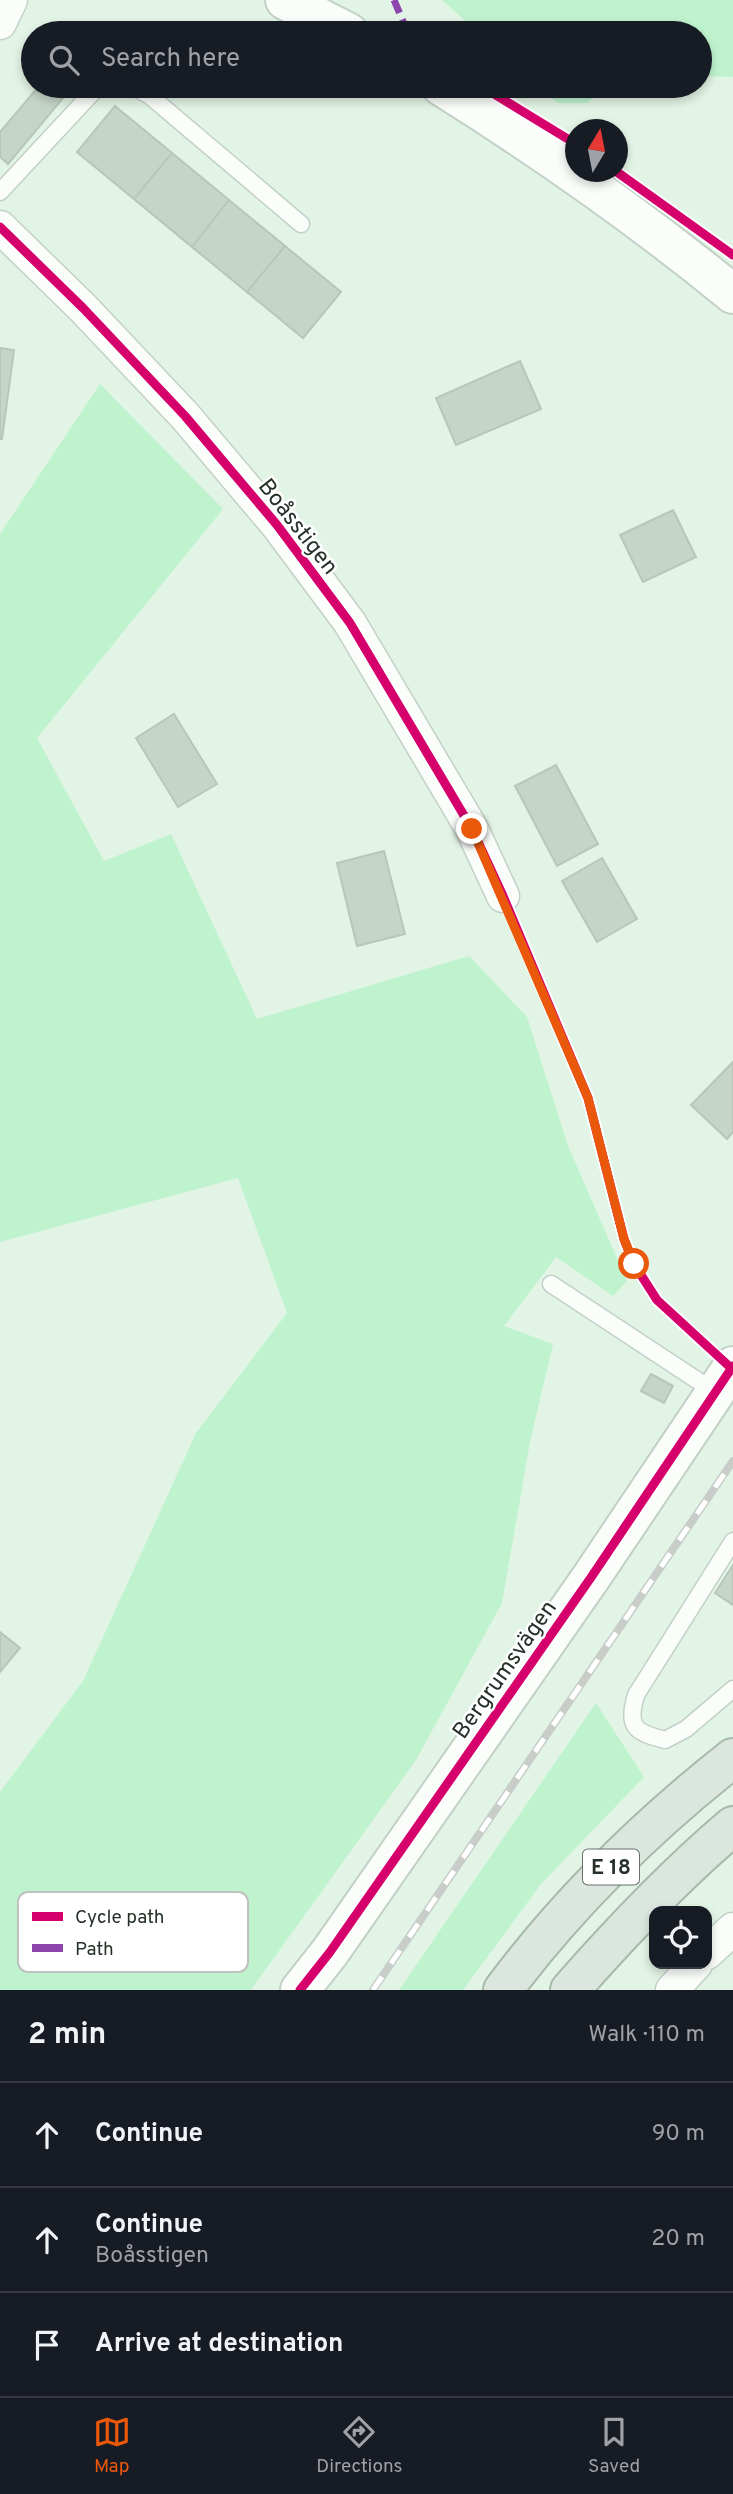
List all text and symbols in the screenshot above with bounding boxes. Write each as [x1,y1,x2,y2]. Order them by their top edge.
search box [21,21,712,98]
icon: search [45,41,83,79]
text: Search here [101,43,240,76]
north arrow [565,119,628,182]
street label: Boåsstigen [250,474,344,581]
route end [456,813,487,844]
route start [618,1248,649,1279]
street label: Bergrumsvägen [447,1595,565,1745]
road number: E 18 [583,1850,639,1884]
legend [18,1892,248,1972]
text: Cycle path [75,1906,164,1930]
map controls [649,1906,712,1969]
button: locate [649,1906,712,1969]
text: Path [75,1938,114,1962]
text: 2 min [28,2017,106,2054]
text: Walk · 110 m [588,2021,705,2050]
icon: ahead [28,2116,66,2154]
text: Continue [95,2118,203,2151]
text: 90 m [652,2120,705,2149]
text: Continue [95,2209,203,2242]
icon: ahead [28,2221,66,2259]
text: 20 m [651,2225,705,2254]
text: Boåsstigen [95,2242,209,2271]
icon: arrive [28,2326,66,2364]
text: Arrive at destination [95,2328,343,2361]
tab: Map [93,2413,131,2479]
tab: Directions [316,2413,403,2479]
tab: Saved [588,2413,640,2479]

